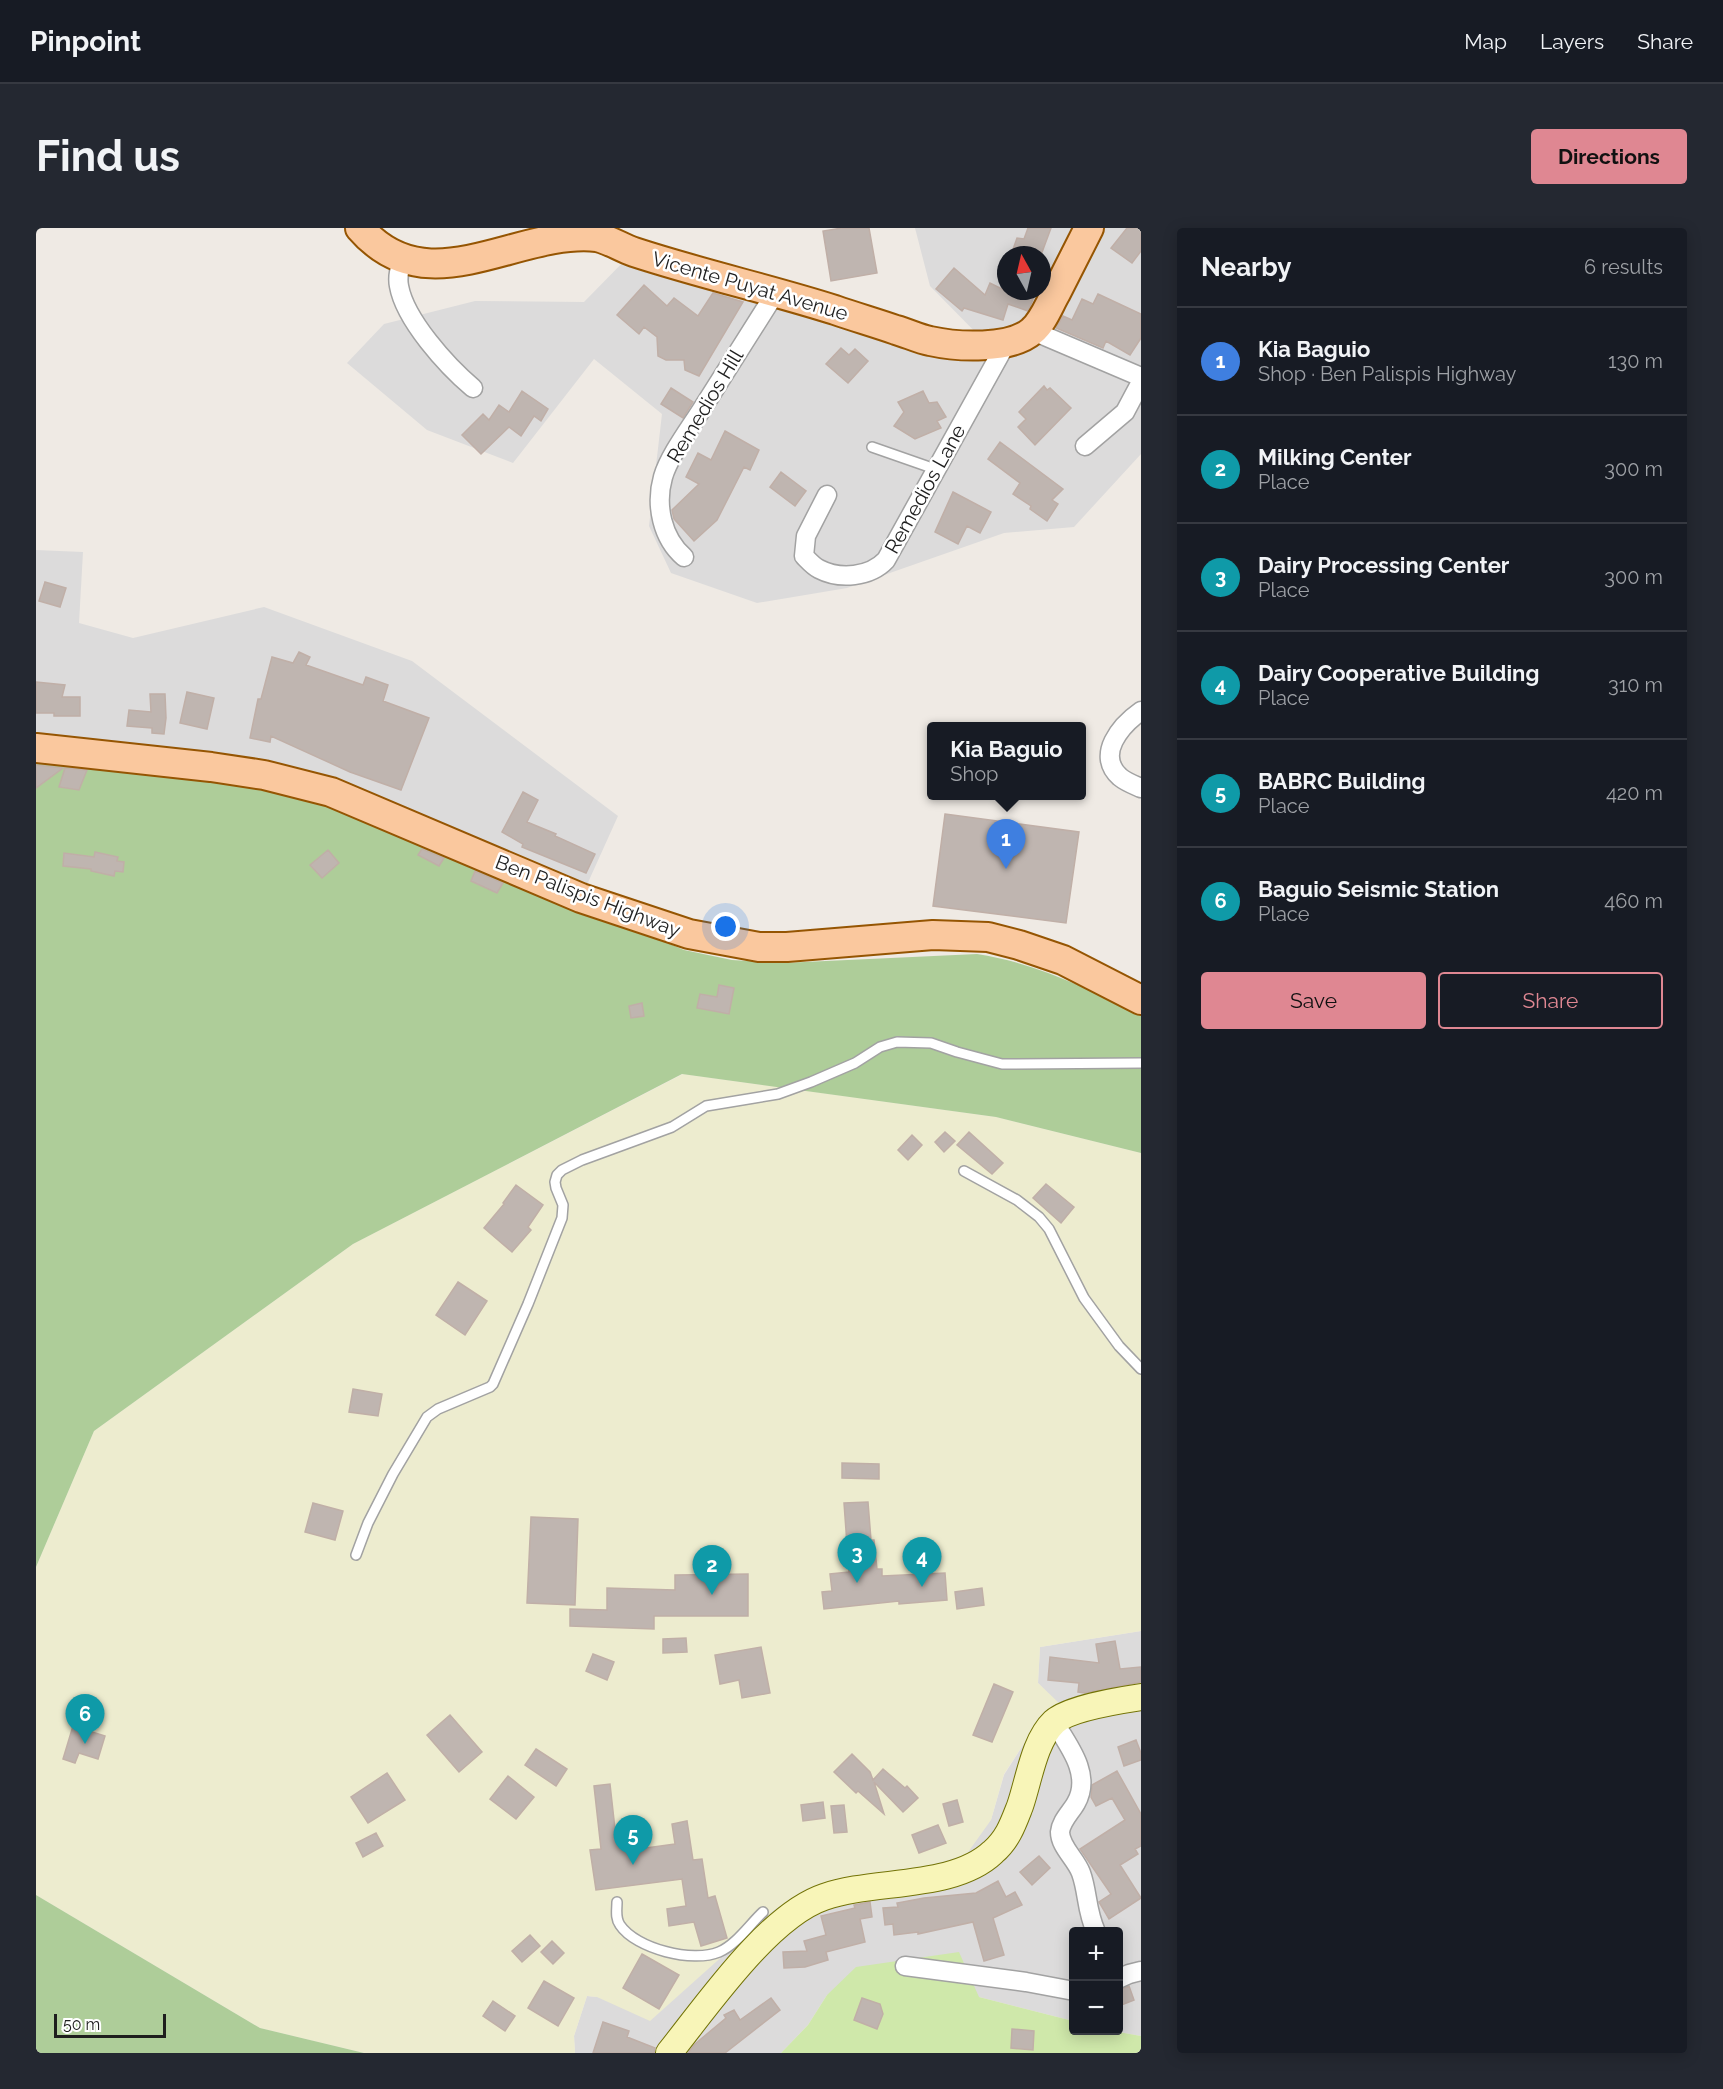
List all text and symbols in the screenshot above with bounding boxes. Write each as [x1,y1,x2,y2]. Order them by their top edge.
text: Pinpoint [30,25,141,58]
text: Map [1464,29,1507,54]
text: Layers [1540,29,1604,54]
text: Share [1637,29,1693,54]
button: Directions [1531,129,1687,184]
text: Find us [36,132,180,181]
north arrow [997,246,1051,300]
street label: Vicente Puyat Avenue [649,247,851,326]
text: Nearby [1201,252,1291,282]
text: 6 results [1584,255,1663,279]
text: Kia Baguio [1258,336,1370,362]
street label: Remedios Hill [662,344,749,467]
text: 1 [1216,349,1225,373]
text: 130 m [1608,349,1663,373]
text: Shop · Ben Palispis Highway [1258,362,1516,386]
street label: Remedios Lane [880,420,971,558]
text: Milking Center [1258,444,1411,470]
text: 2 [1215,457,1226,481]
text: 300 m [1604,457,1663,481]
text: Place [1258,470,1309,494]
text: Dairy Processing Center [1258,552,1509,578]
text: 3 [1215,565,1226,589]
text: 300 m [1604,565,1663,589]
text: Place [1258,578,1309,602]
text: Dairy Cooperative Building [1258,660,1539,686]
text: 4 [1215,673,1226,697]
text: 310 m [1608,673,1663,697]
text: Place [1258,686,1309,710]
popup [927,722,1086,800]
text: Kia Baguio [950,736,1063,762]
text: Shop [950,762,998,786]
text: BABRC Building [1258,768,1425,794]
text: 5 [1215,781,1226,805]
text: 420 m [1606,781,1663,805]
text: Place [1258,794,1309,818]
pin: 1 [986,820,1026,869]
street label: Ben Palispis Highway [492,850,684,942]
text: Baguio Seismic Station [1258,876,1499,902]
text: 6 [1214,889,1227,913]
text: 460 m [1604,889,1663,913]
text: Place [1258,902,1309,926]
your location [711,912,740,941]
button: Save [1201,972,1426,1029]
button: Share [1438,972,1663,1029]
pin: 3 [838,1534,876,1583]
pin: 4 [902,1538,942,1587]
pin: 2 [692,1546,732,1595]
pin: 6 [65,1694,104,1744]
pin: 5 [614,1816,652,1865]
map controls [1069,1927,1123,2035]
button: + [1069,1927,1123,1981]
button: − [1069,1981,1123,2035]
scale bar [54,2011,166,2038]
text: 50 m [63,2015,100,2034]

